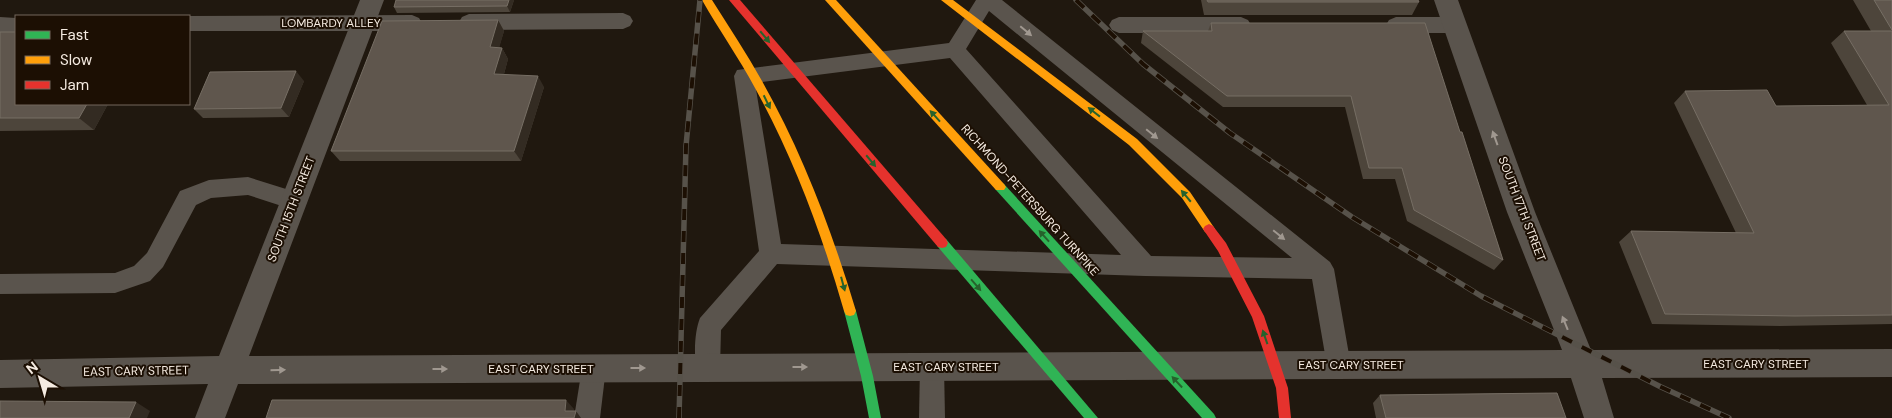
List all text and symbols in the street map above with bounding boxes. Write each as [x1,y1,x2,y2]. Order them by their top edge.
legend [15,15,190,105]
street label: LOMBARDY ALLEY [281,15,381,31]
text: Fast [60,25,89,45]
one-way arrow [1020,25,1032,36]
one-way arrow [760,30,771,43]
text: Slow [60,50,93,70]
text: Jam [60,75,89,95]
one-way arrow [763,95,771,109]
one-way arrow [1088,106,1101,117]
one-way arrow [929,109,940,122]
street label: RICHMOND-PETERSBURG TURNPIKE [958,121,1103,279]
one-way arrow [1145,128,1158,139]
one-way arrow [1491,130,1499,145]
street label: SOUTH 15TH STREET [263,154,319,264]
one-way arrow [865,154,876,167]
street label: SOUTH 17TH STREET [1495,154,1550,264]
one-way arrow [1181,190,1192,202]
one-way arrow [1272,230,1285,241]
one-way arrow [1038,231,1050,243]
one-way arrow [839,277,847,292]
one-way arrow [970,278,982,290]
one-way arrow [1561,315,1568,330]
one-way arrow [1261,330,1268,345]
north arrow [15,353,65,403]
street label: EAST CARY STREET [1703,356,1809,372]
street label: EAST CARY STREET [1298,357,1404,373]
text: N [22,358,42,378]
street label: EAST CARY STREET [893,359,999,375]
street label: EAST CARY STREET [488,361,594,377]
street label: EAST CARY STREET [83,362,189,380]
one-way arrow [792,363,808,371]
one-way arrow [630,364,646,372]
one-way arrow [432,365,448,373]
one-way arrow [270,366,286,374]
one-way arrow [1171,377,1183,389]

